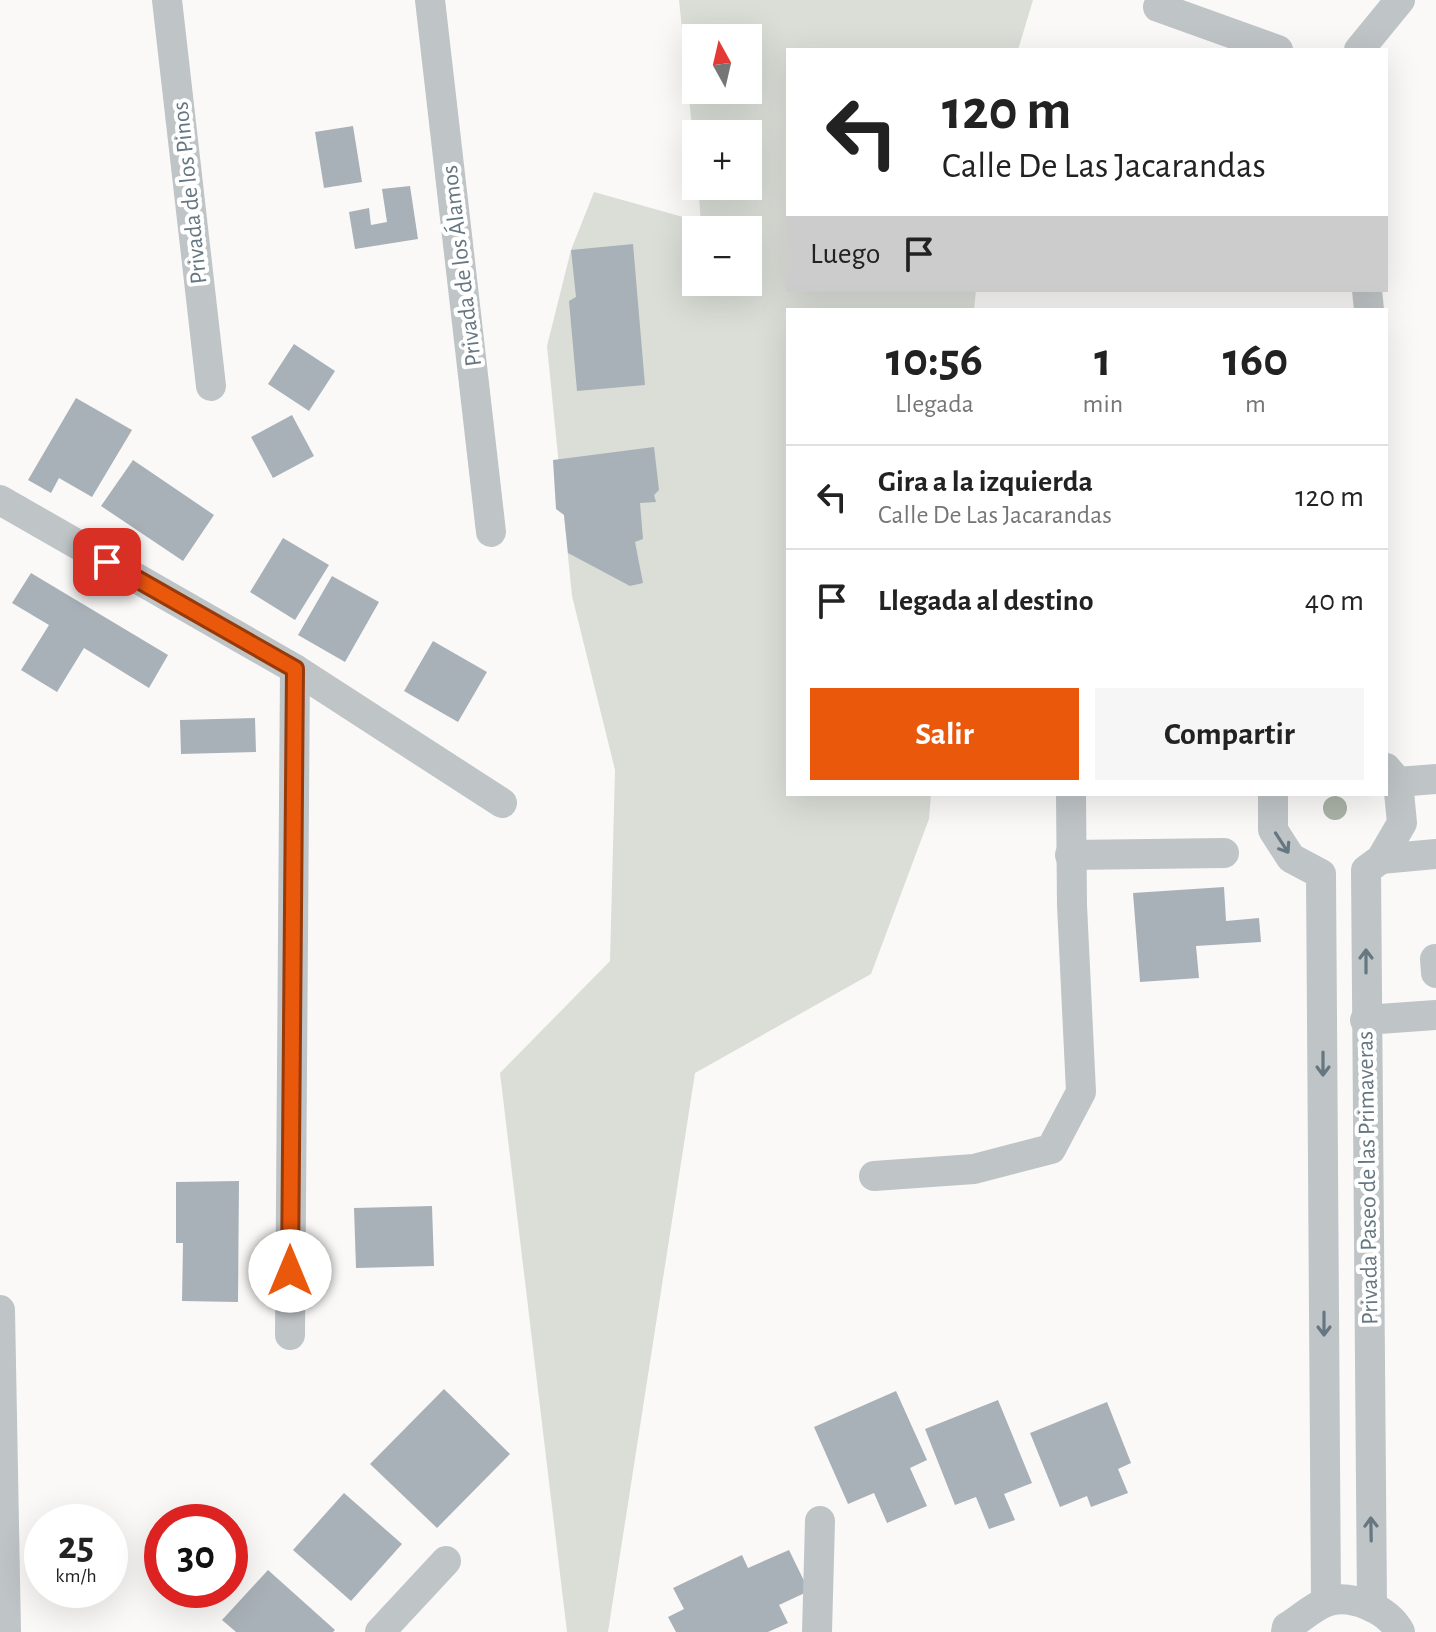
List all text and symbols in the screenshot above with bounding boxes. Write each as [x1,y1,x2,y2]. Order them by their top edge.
north arrow [682,24,762,104]
map controls [682,24,762,296]
icon: left [810,80,914,184]
text: 120 m [942,83,1071,139]
street label: Privada de los Pinos [168,100,212,285]
button: + [682,120,762,200]
text: Calle De Las Jacarandas [942,148,1266,184]
street label: Privada de los Álamos [436,164,486,368]
button: − [682,216,762,296]
icon: arrive [897,232,941,276]
text: Luego [810,239,881,269]
text: 10:56 [886,337,983,385]
text: 1 [1094,337,1111,385]
text: 160 [1223,337,1288,385]
text: Llegada [895,391,974,417]
text: min [1083,391,1123,417]
text: m [1245,391,1266,417]
text: Gira a la izquierda [878,467,1093,497]
icon: left [810,475,854,519]
text: 120 m [1295,482,1364,512]
text: Calle De Las Jacarandas [878,502,1112,528]
pin [73,528,141,596]
icon: arrive [85,540,129,584]
icon: arrive [810,579,854,623]
text: Llegada al destino [878,586,1094,616]
text: 40 m [1305,586,1364,616]
button: Salir [810,688,1079,780]
button: Compartir [1095,688,1364,780]
one-way arrow [1274,831,1290,854]
one-way arrow [1358,948,1374,975]
street label: Privada Paseo de las Primaveras [1353,1031,1383,1325]
one-way arrow [1315,1050,1330,1077]
position arrow [248,1229,332,1313]
one-way arrow [1317,1310,1332,1337]
speed limit sign: 30 [144,1504,248,1608]
one-way arrow [1363,1516,1379,1543]
text: 25 [58,1526,94,1566]
text: km/h [55,1566,97,1586]

